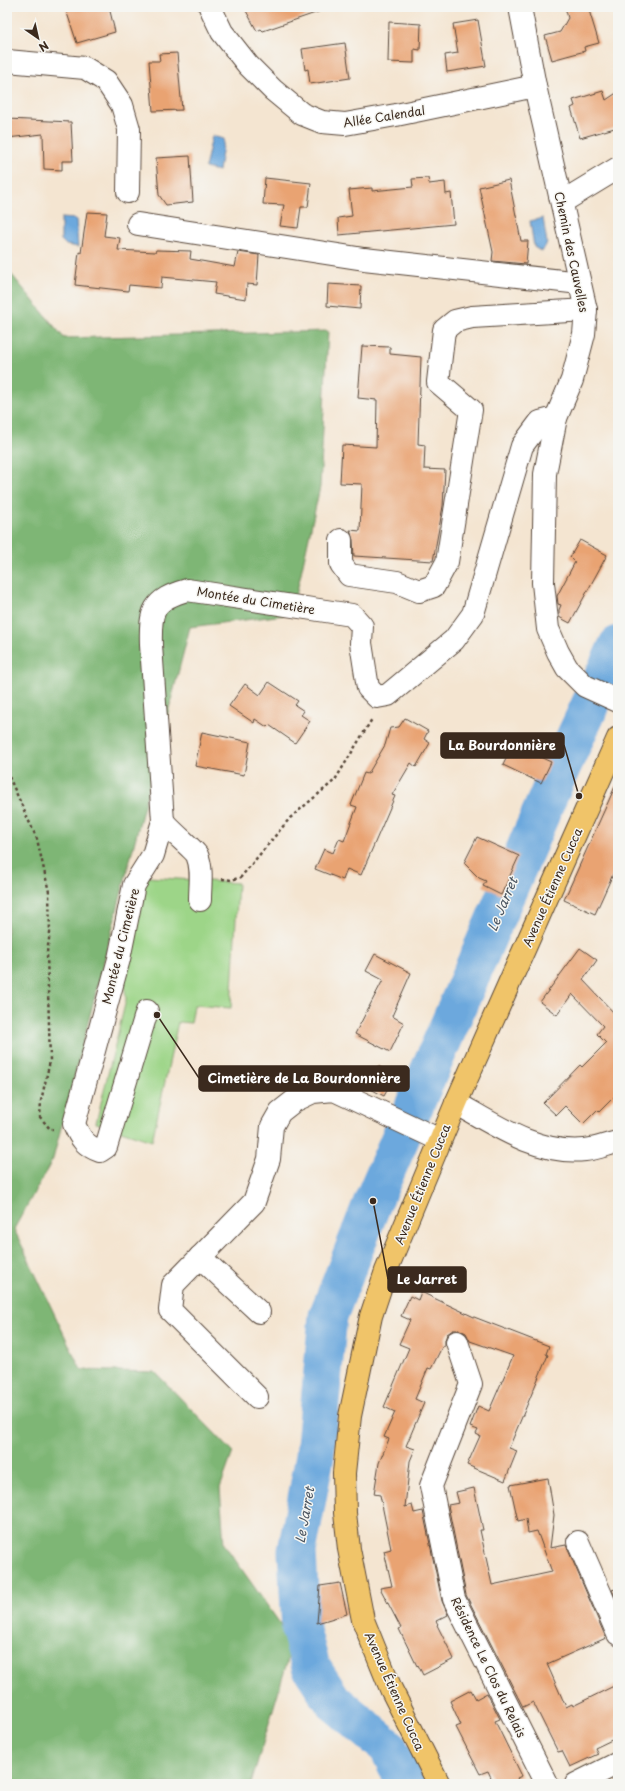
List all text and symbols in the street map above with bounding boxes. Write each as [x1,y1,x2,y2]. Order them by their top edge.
north arrow [18,18,58,58]
text: N [35,37,52,56]
street label: Allée Calendal [342,101,426,131]
street label: Chemin des Cauvelles [550,190,594,315]
street label: Montée du Cimetière [196,582,317,618]
callout: La Bourdonnière [441,733,564,758]
text: La Bourdonnière [448,735,556,754]
street label: Avenue Étienne Cucca [518,824,587,949]
water label: Le Jarret [482,873,522,934]
street label: Montée du Cimetière [97,885,143,1006]
callout: Cimetière de La Bourdonnière [199,1066,409,1091]
text: Cimetière de La Bourdonnière [207,1068,401,1087]
street label: Avenue Étienne Cucca [390,1121,455,1247]
callout: Le Jarret [388,1267,466,1292]
text: Le Jarret [397,1269,457,1288]
water label: Le Jarret [290,1484,319,1545]
street label: Résidence Le Clos du Relais [447,1594,531,1741]
street label: Avenue Étienne Cucca [361,1629,430,1754]

